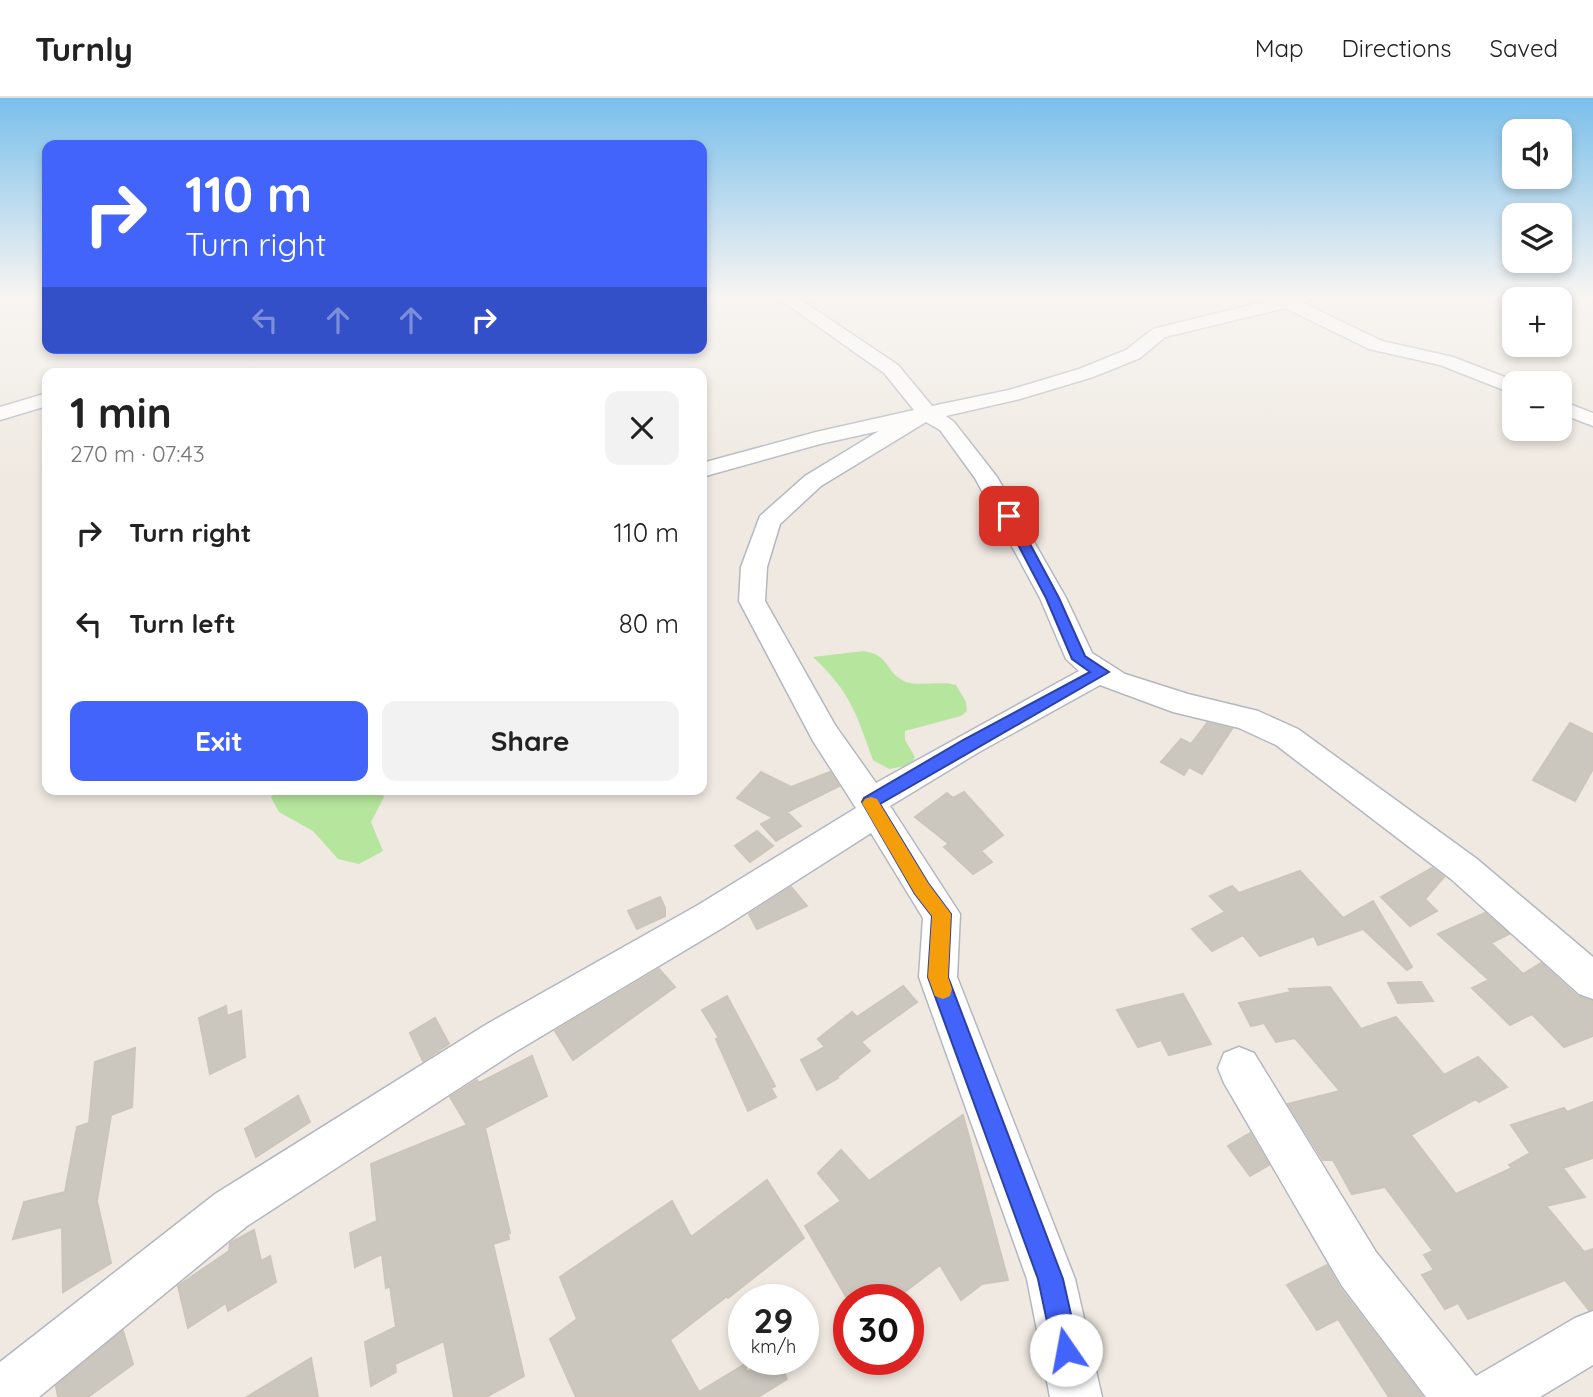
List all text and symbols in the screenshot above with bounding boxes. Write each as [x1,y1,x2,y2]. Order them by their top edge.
text: Turnly [35,28,133,69]
text: Map [1255,33,1304,63]
text: Directions [1342,33,1452,63]
text: Saved [1490,33,1558,63]
map controls [1502,119,1572,441]
button: sound [1502,119,1572,189]
text: 110 m [185,163,312,224]
icon: right [70,168,161,259]
button: layers [1502,203,1572,273]
text: Turn right [185,224,326,264]
button: + [1502,287,1572,357]
icon: left [246,301,284,339]
icon: ahead [319,301,357,339]
icon: ahead [392,301,430,339]
icon: right [465,301,503,339]
button: − [1502,371,1572,441]
text: 1 min [70,386,172,439]
button: close [605,391,679,465]
text: 270 m · 07:43 [70,439,205,468]
pin [979,486,1039,546]
icon: arrive [990,497,1028,535]
icon: right [70,514,108,552]
text: Turn right [129,516,251,549]
text: 110 m [613,516,679,549]
icon: left [70,605,108,643]
text: Turn left [129,607,236,640]
text: 80 m [619,607,679,640]
button: Exit [70,701,368,781]
button: Share [382,701,679,781]
speed limit sign: 30 [833,1284,924,1375]
text: 29 [754,1298,793,1342]
position arrow [1029,1313,1103,1387]
text: km/h [751,1335,796,1358]

